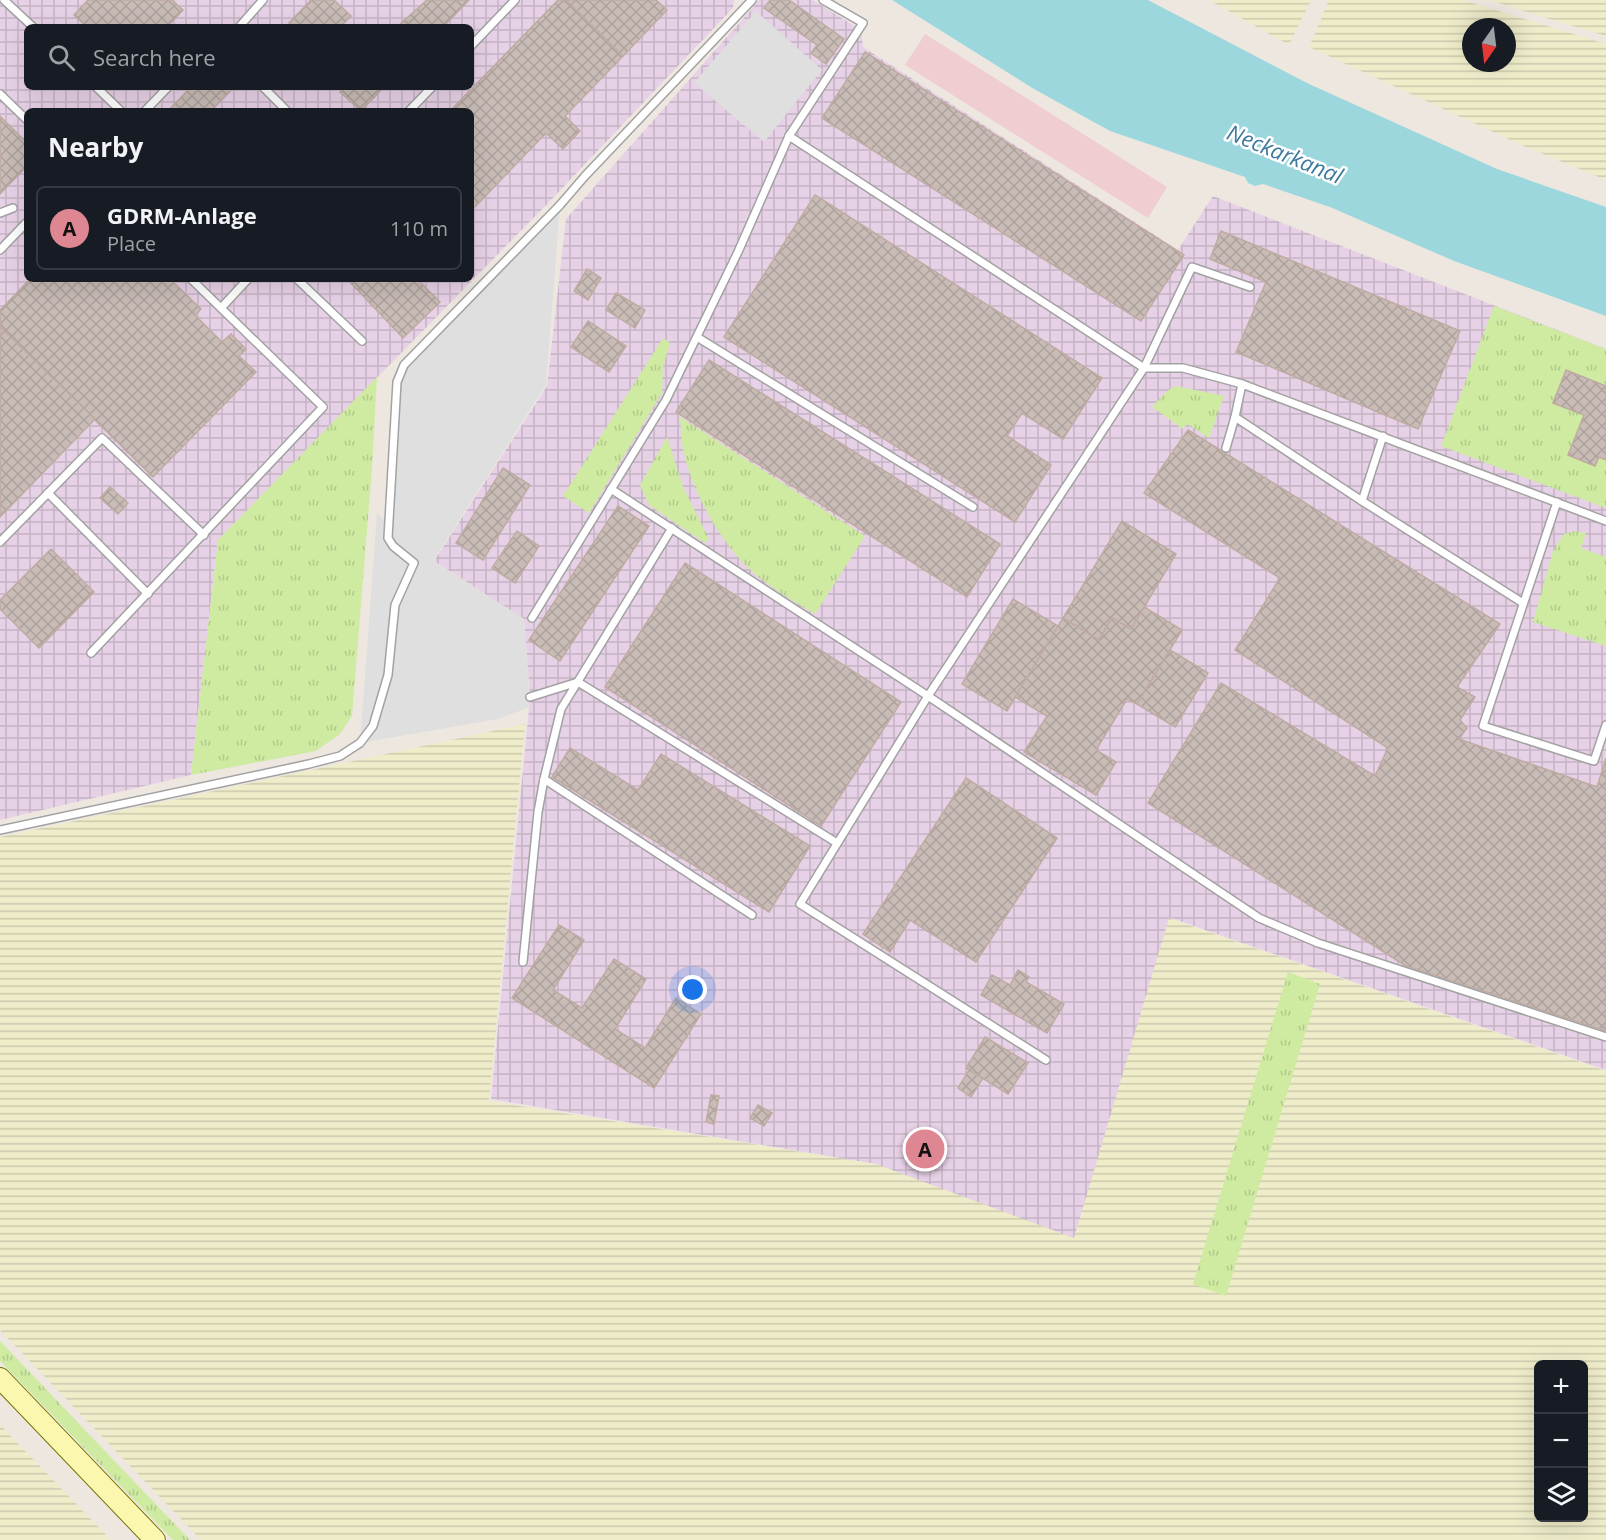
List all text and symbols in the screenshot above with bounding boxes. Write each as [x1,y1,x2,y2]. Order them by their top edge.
north arrow [1462,18,1516,72]
search box [24,24,474,90]
icon: search [45,41,78,74]
text: Search here [93,42,216,72]
water label: Neckarkanal [1223,116,1348,190]
text: Nearby [48,129,143,165]
text: GDRM-Anlage [107,200,257,230]
text: A [63,215,76,242]
text: 110 m [390,215,448,242]
text: Place [107,230,156,257]
your location [678,975,707,1004]
pin: A [906,1126,944,1172]
map controls [1534,1360,1588,1522]
button: + [1534,1360,1588,1414]
button: − [1534,1414,1588,1468]
button: layers [1534,1468,1588,1522]

